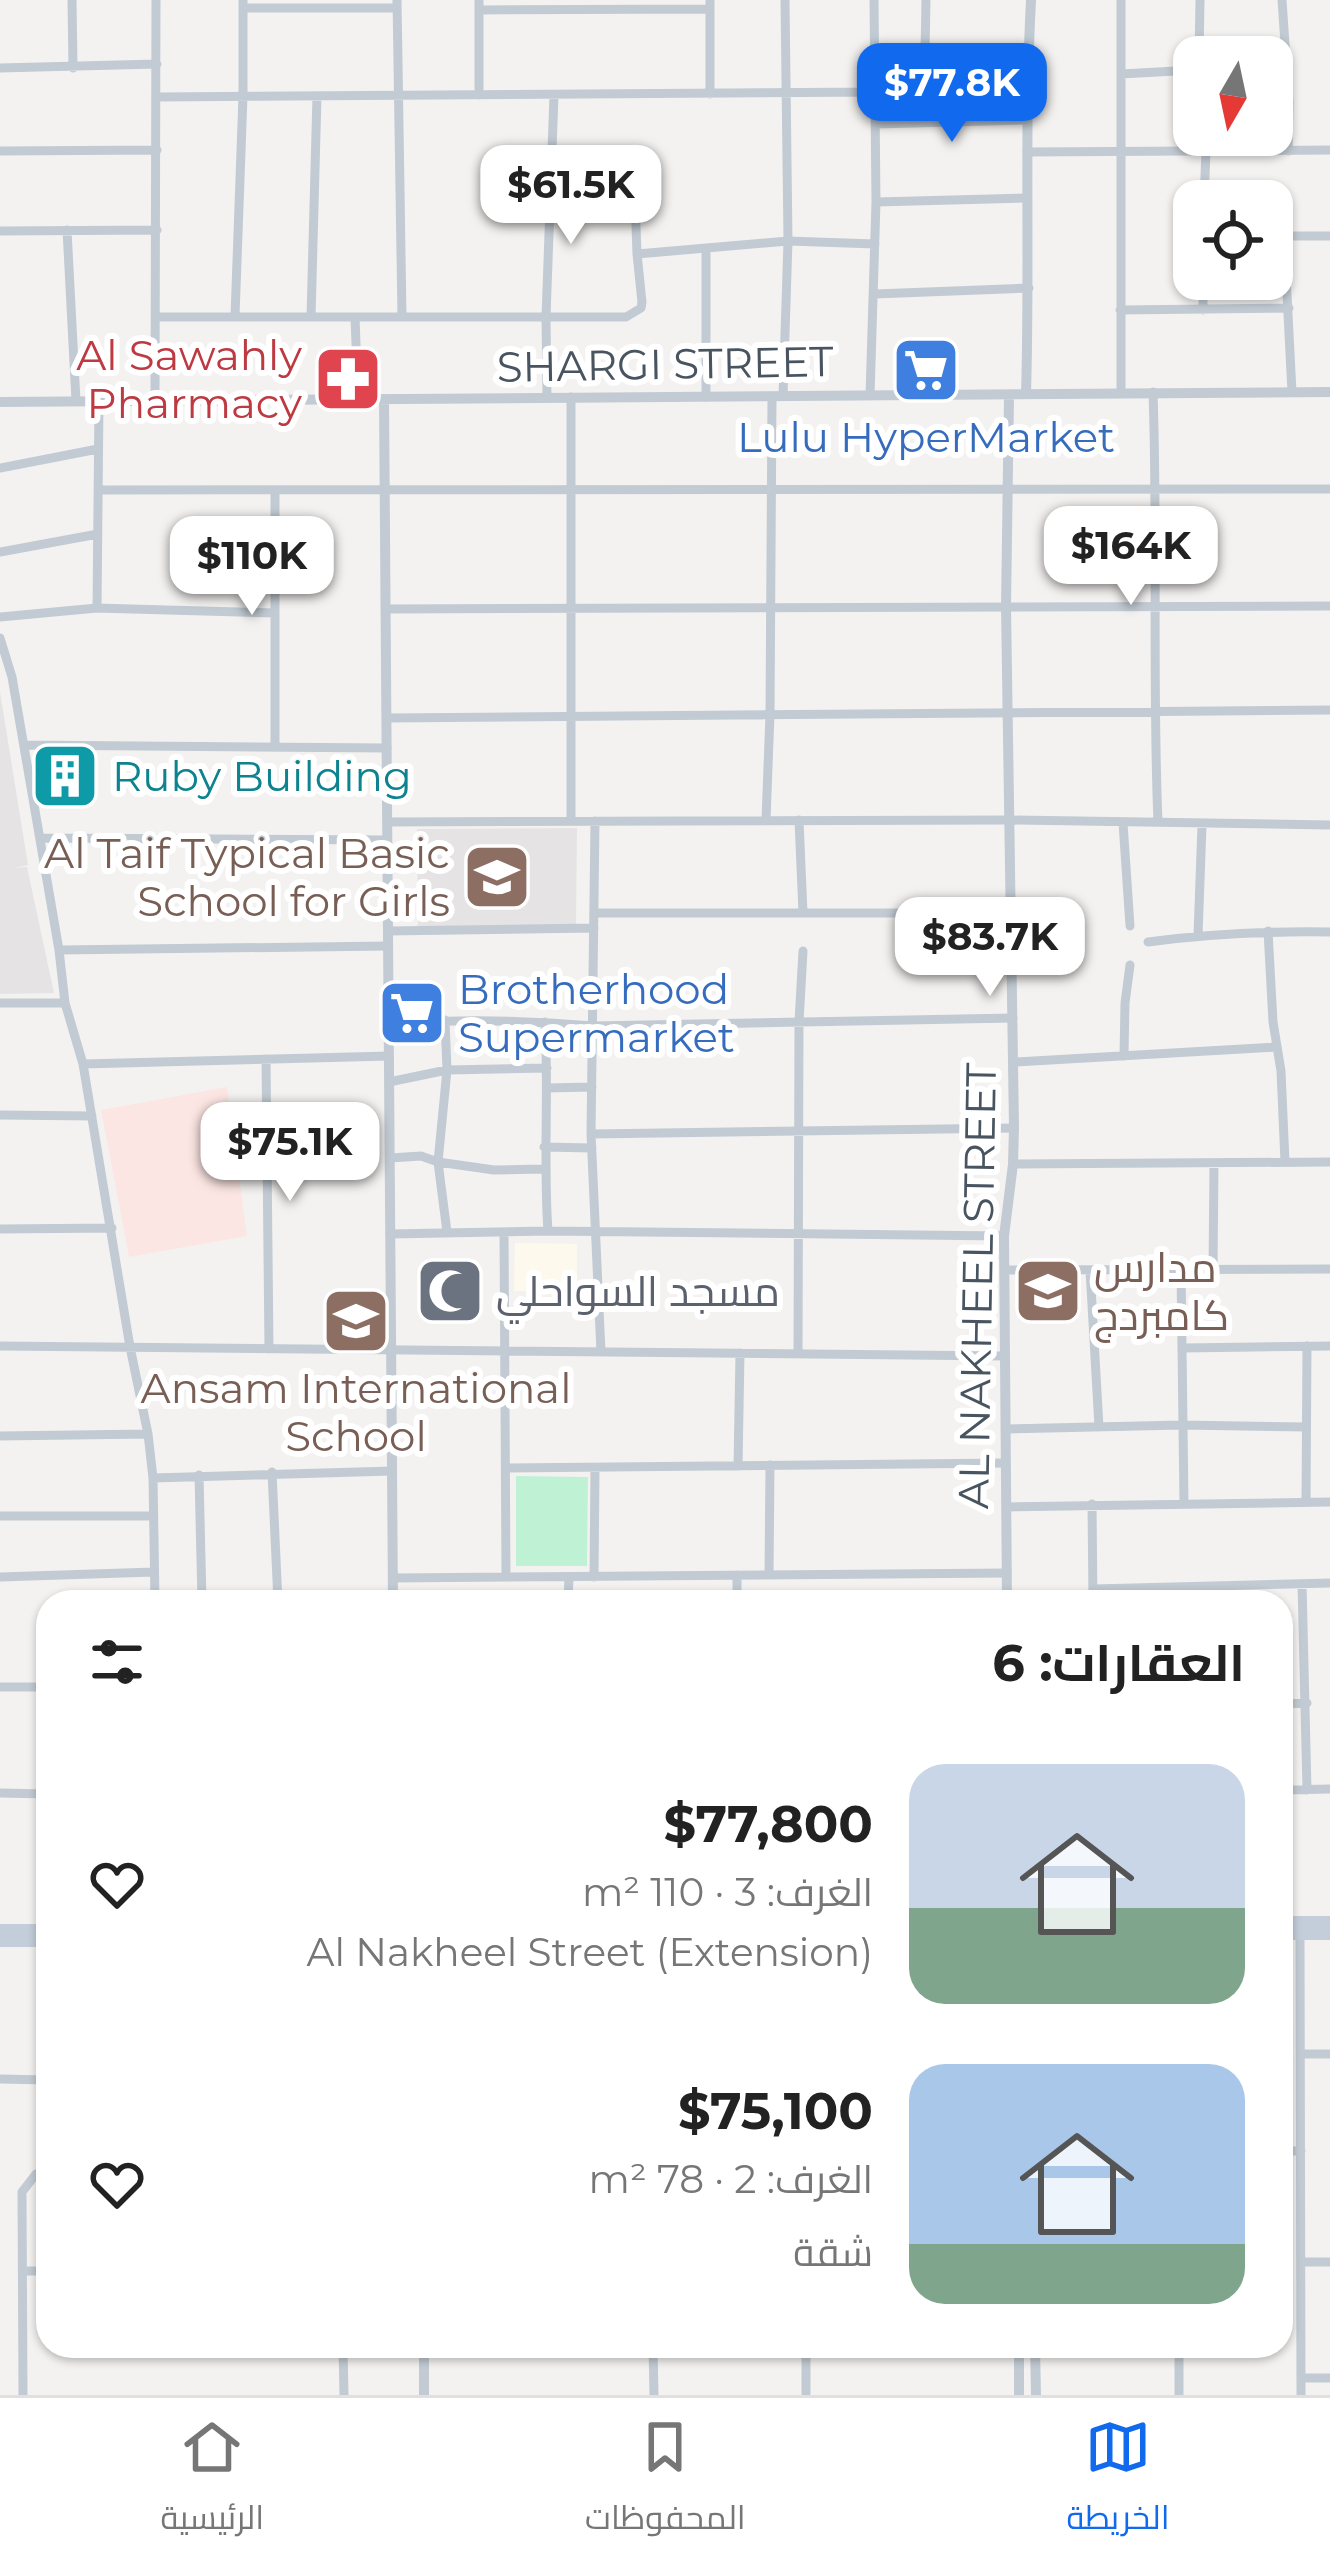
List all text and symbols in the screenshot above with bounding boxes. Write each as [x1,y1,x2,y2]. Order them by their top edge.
north arrow [1173,36,1293,156]
map controls [1173,36,1293,300]
pin: $77.8K [854,43,1050,145]
text: $77.8K [884,58,1020,106]
pin: $61.5K [473,145,669,247]
text: $61.5K [507,160,635,208]
button: locate [1173,180,1293,300]
place label: Al Sawahly Pharmacy [76,329,302,429]
street label: SHARGI STREET [496,335,834,393]
supermarket icon: Lulu HyperMarket [891,335,961,405]
pharmacy icon: Al Sawahly Pharmacy [313,344,383,414]
place label: Lulu HyperMarket [737,411,1115,463]
pin: $164K [1047,506,1215,608]
pin: $110K [168,516,336,618]
text: $164K [1071,521,1191,569]
text: $110K [197,531,307,579]
building icon: Ruby Building [30,741,100,811]
place label: Ruby Building [112,750,412,802]
place label: Al Taif Typical Basic School for Girls [44,827,450,927]
school or university icon: Al Taif Typical Basic School for Girls [462,842,532,912]
pin: $83.7K [892,897,1088,999]
text: $83.7K [922,912,1058,960]
place label: Brotherhood Supermarket [458,963,735,1063]
supermarket icon: Brotherhood Supermarket [377,978,447,1048]
street label: AL NAKHEEL STREET [947,1062,1007,1510]
pin: $75.1K [192,1102,388,1204]
text: $75.1K [228,1117,352,1165]
place label: مدارس كامبردج [1094,1241,1229,1343]
mosque icon: مسجد السواحلي [415,1256,485,1326]
school or university icon: مدارس كامبردج [1013,1256,1083,1326]
place label: مسجد السواحلي [496,1265,780,1324]
school or university icon: Ansam International School [321,1286,391,1356]
place label: Ansam International School [141,1362,571,1462]
icon: filters [84,1629,150,1695]
text: العقارات: 6 [992,1632,1245,1694]
text: $77,800 [663,1793,873,1855]
icon: home [1005,1812,1149,1956]
icon: heart [84,1851,150,1917]
text: الغرف: 3 · 110 m² [582,1868,873,1916]
text: Al Nakheel Street (Extension) [307,1928,873,1976]
text: $75,100 [678,2080,873,2142]
icon: home [1005,2112,1149,2256]
icon: heart [84,2151,150,2217]
text: الغرف: 2 · 78 m² [589,2155,873,2203]
text: شقة [793,2228,873,2276]
tab: الرئيسية [161,2414,264,2548]
tab: المحفوظات [585,2414,746,2548]
tab: الخريطة [1067,2414,1170,2548]

